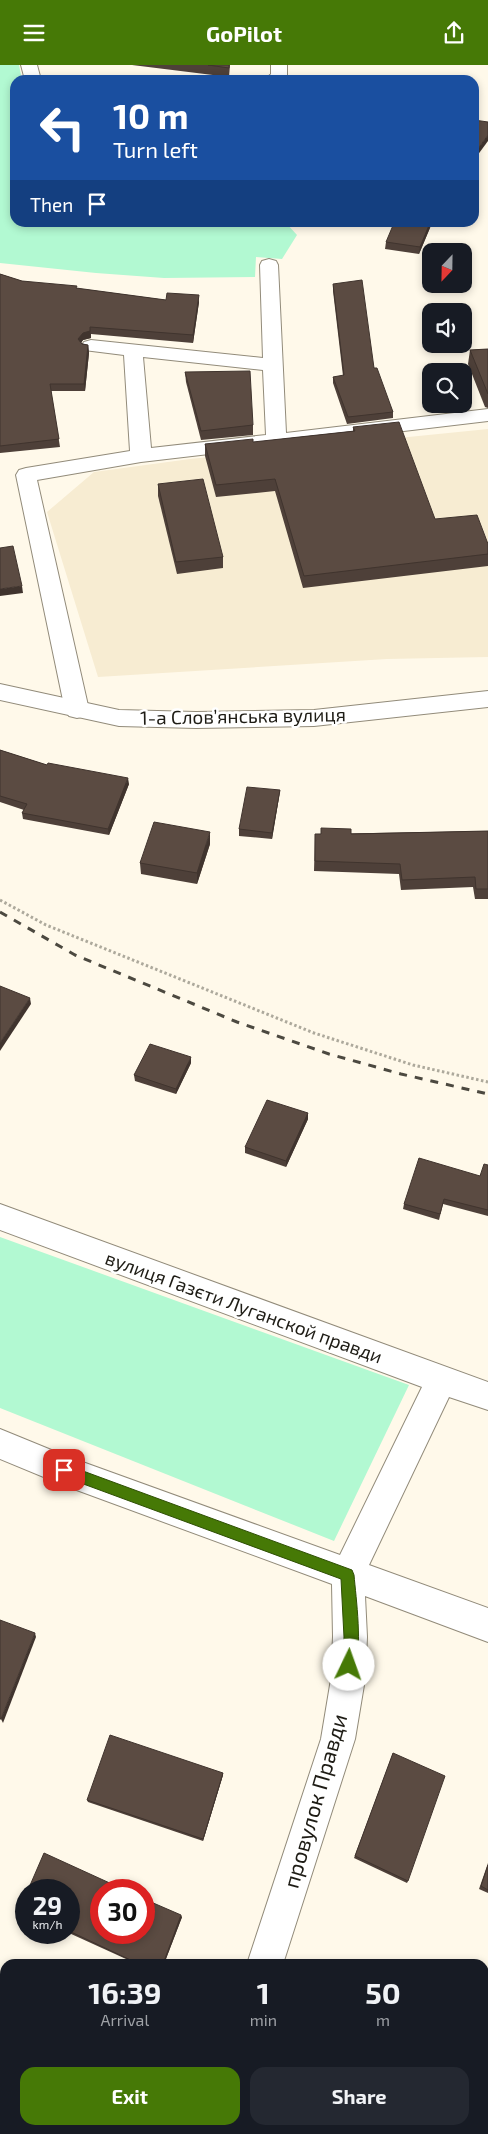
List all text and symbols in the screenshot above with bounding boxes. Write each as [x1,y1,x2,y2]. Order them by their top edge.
icon: menu [20,19,48,47]
icon: share [440,19,468,47]
text: GoPilot [206,20,282,46]
text: 10 m [113,94,189,136]
icon: left [30,95,95,160]
text: Turn left [113,136,198,162]
icon: arrive [83,190,111,218]
text: Then [30,193,73,216]
north arrow [422,243,472,293]
map controls [422,243,472,413]
button: sound [422,303,472,353]
button: search [422,363,472,413]
street label: 1-а Слов’янська вулиця [140,702,346,730]
street label: вулиця Газєти Луганской правди [102,1246,386,1368]
pin [43,1449,85,1491]
icon: arrive [50,1456,78,1484]
position arrow [322,1638,374,1690]
street label: провулок Правди [277,1710,352,1891]
speed limit sign: 30 [90,1879,155,1944]
text: 29 [33,1890,62,1920]
text: km/h [33,1917,62,1931]
text: 16:39 [88,1974,161,2010]
text: 1 [257,1974,270,2010]
text: 50 [365,1974,401,2010]
text: Arrival [100,2010,149,2029]
text: min [250,2010,277,2029]
text: m [376,2010,390,2029]
button: Exit [20,2067,240,2125]
button: Share [250,2067,469,2125]

